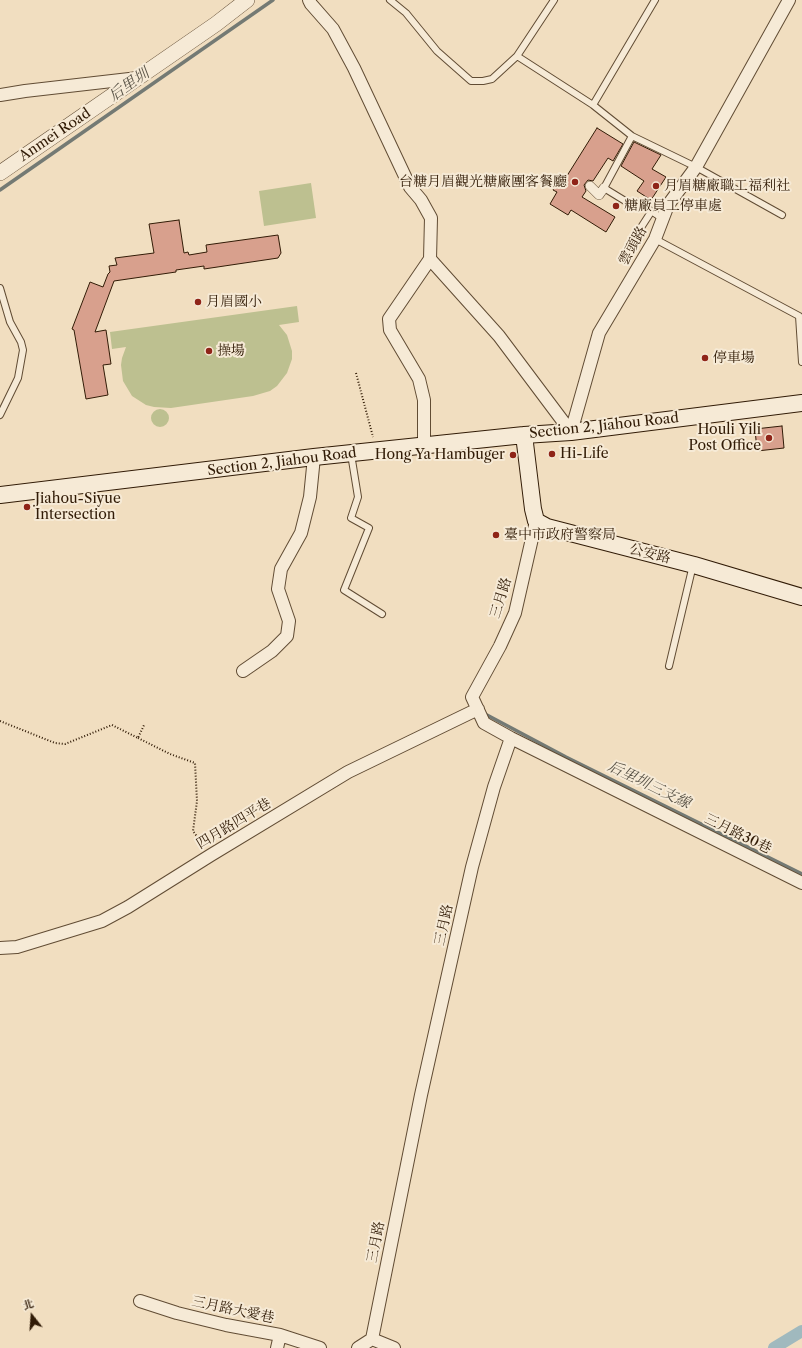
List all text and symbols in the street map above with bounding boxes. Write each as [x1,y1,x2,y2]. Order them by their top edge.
water label: 后里圳 [105,65,153,105]
street label: Anmei Road [16,105,94,165]
place label: 台糖月眉觀光糖廠團客餐廳 [399,174,567,190]
marker: 台糖月眉觀光糖廠團客餐廳 [570,177,580,187]
place label: 月眉糖廠職工福利社 [664,178,790,194]
marker: 月眉糖廠職工福利社 [651,181,661,191]
place label: 糖廠員工停車處 [624,198,722,214]
marker: 糖廠員工停車處 [611,201,621,211]
street label: 雲頭路 [615,224,651,268]
place label: 月眉國小 [206,294,262,310]
marker: 月眉國小 [193,297,203,307]
place label: 操場 [217,343,245,359]
marker: 操場 [204,346,214,356]
place label: 停車場 [713,350,755,366]
marker: 停車場 [700,353,710,363]
street label: Section 2, Jiahou Road [528,410,680,442]
place label: Houli Yili Post Office [689,422,761,454]
marker: Houli Yili Post Office [764,433,774,443]
street label: Section 2, Jiahou Road [206,445,358,479]
place label: Hi-Life [560,446,609,462]
place label: Hong Ya Hambuger [375,447,505,463]
marker: Hi-Life [547,449,557,459]
marker: Hong Ya Hambuger [508,450,518,460]
place label: Jiahou-Siyue Intersection [35,491,121,524]
marker: Jiahou-Siyue Intersection [22,502,32,512]
place label: 臺中市政府警察局 [504,527,616,543]
marker: 臺中市政府警察局 [491,530,501,540]
street label: 公安路 [628,541,672,567]
street label: 三月路 [487,575,515,621]
water label: 后里圳三支線 [605,757,693,813]
street label: 四月路四平巷 [194,795,274,853]
street label: 三月路30巷 [702,811,774,857]
street label: 三月路 [431,903,457,947]
street label: 三月路 [364,1220,388,1264]
street label: 三月路大愛巷 [190,1293,276,1327]
north arrow [12,1296,52,1336]
text: 北 [21,1296,36,1313]

